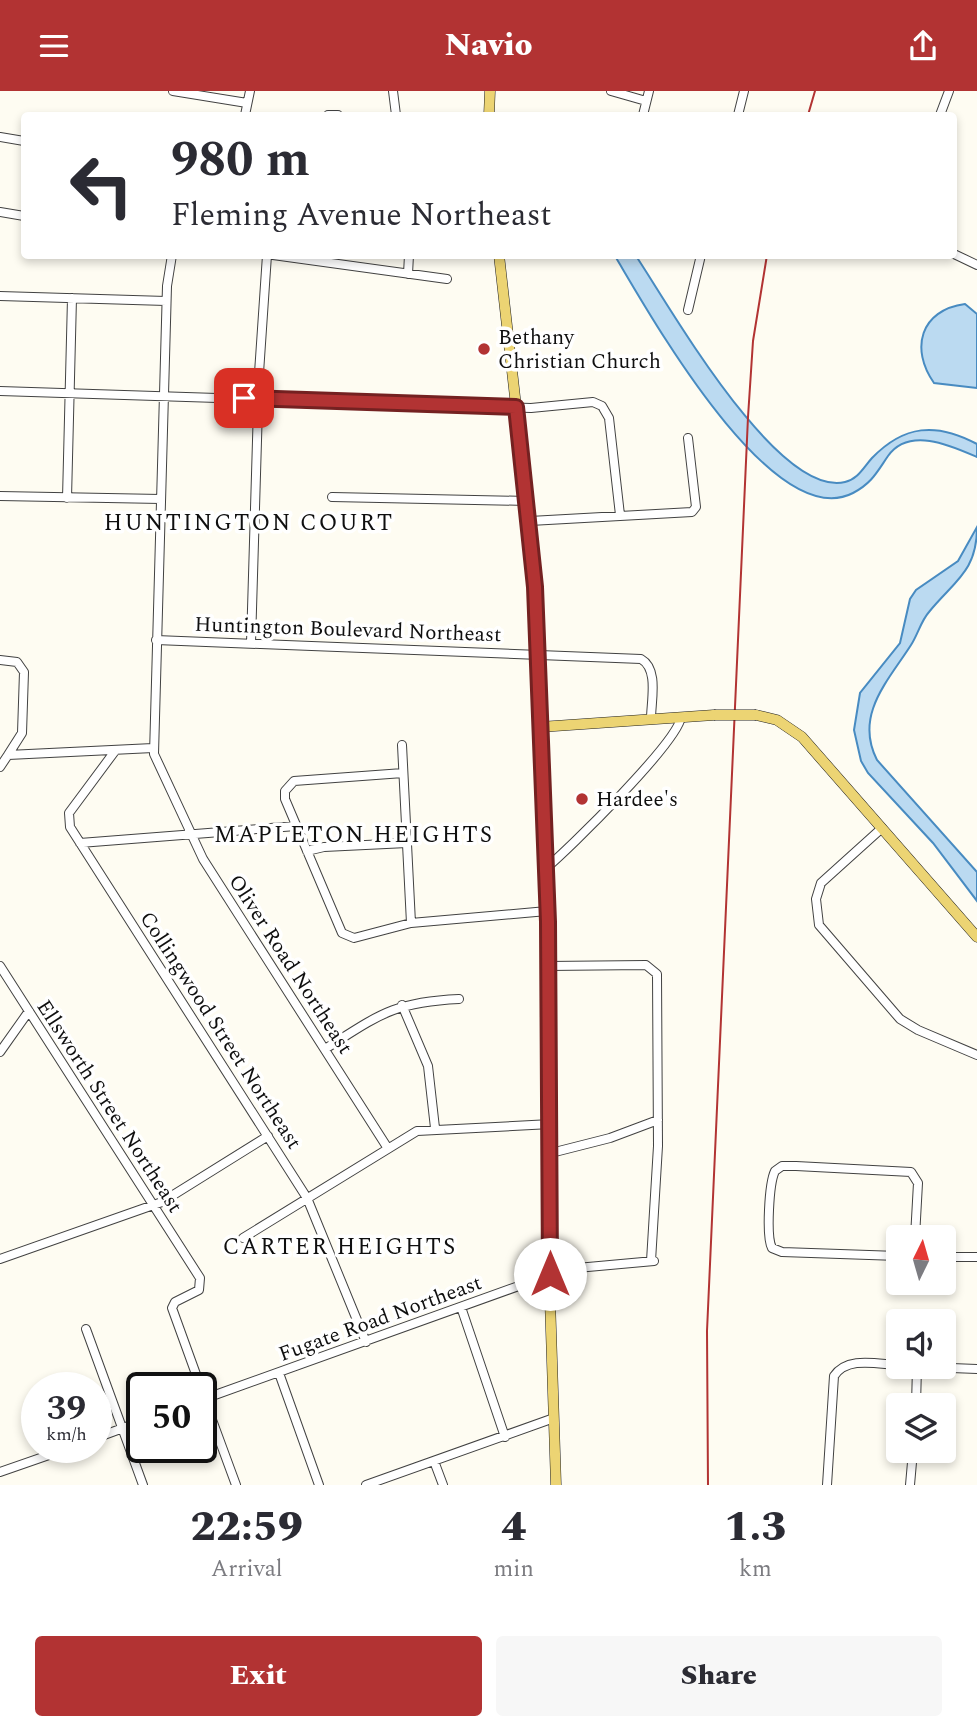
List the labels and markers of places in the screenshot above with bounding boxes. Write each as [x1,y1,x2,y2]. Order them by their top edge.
place label: Bethany Christian Church [498,322,661,378]
marker: Bethany Christian Church [476,341,492,357]
pin [214,368,274,428]
place label: Hardee's [596,784,678,816]
marker: Hardee's [574,791,590,807]

